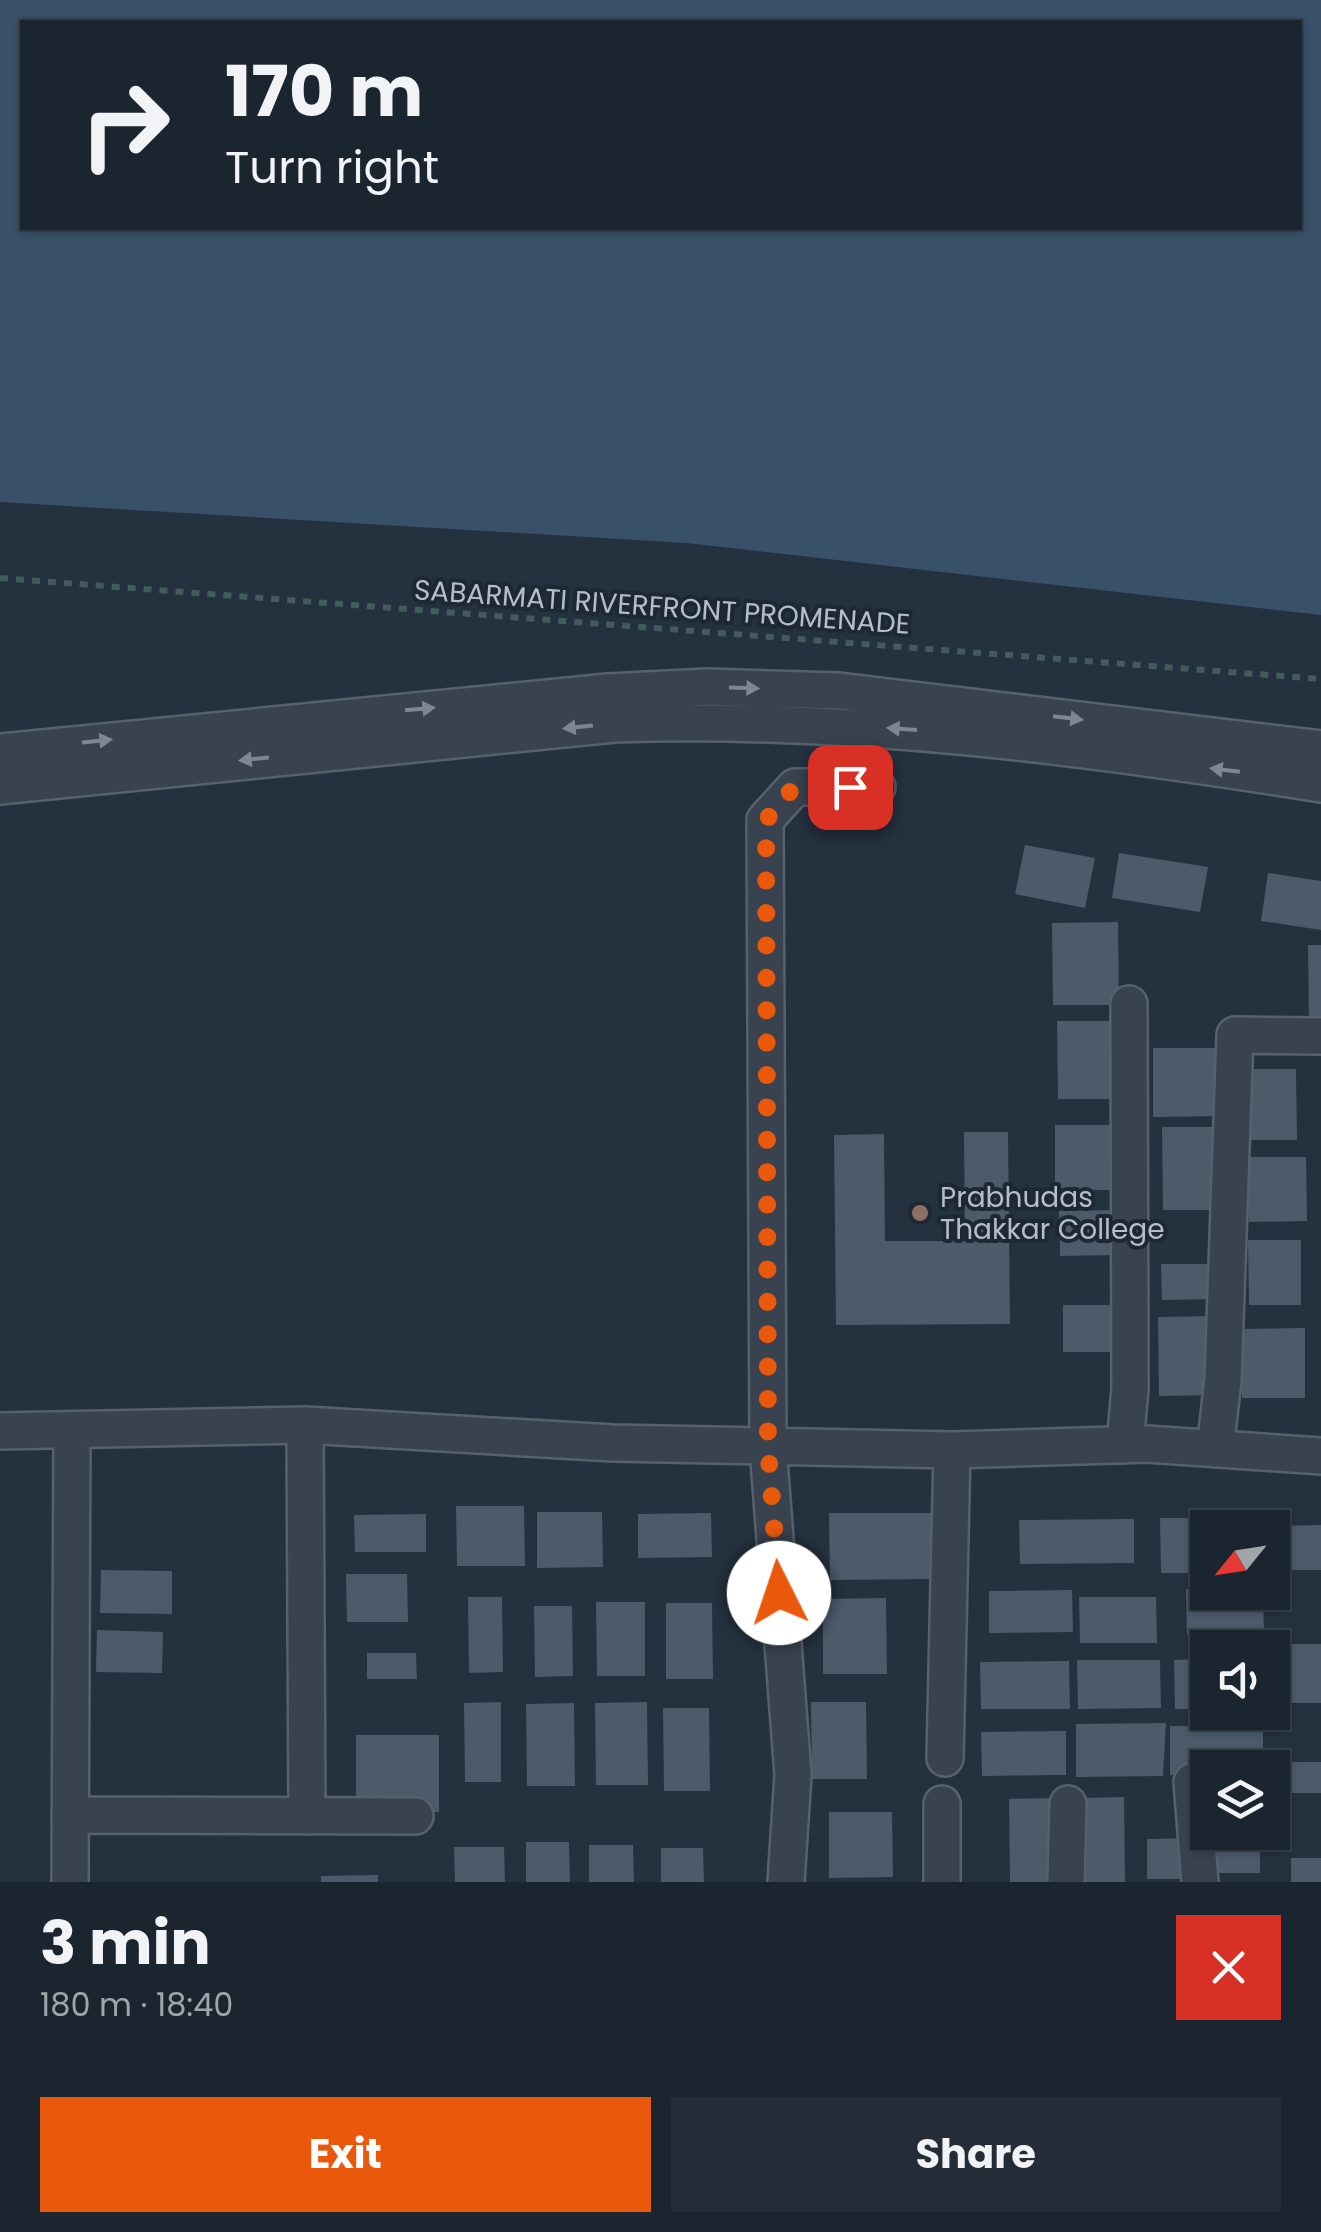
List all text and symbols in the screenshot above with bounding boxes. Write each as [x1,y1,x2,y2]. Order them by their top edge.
text: 170 m [225,42,423,141]
icon: right [60,60,190,190]
text: Turn right [225,136,439,199]
street label: SABARMATI RIVERFRONT PROMENADE [413,570,911,644]
one-way arrow [729,680,761,696]
one-way arrow [405,701,437,717]
one-way arrow [1052,710,1084,726]
one-way arrow [561,720,593,736]
one-way arrow [886,721,918,737]
one-way arrow [81,733,113,749]
pin [808,745,893,830]
one-way arrow [238,751,270,767]
icon: arrive [823,760,878,815]
one-way arrow [1208,762,1240,778]
place label: Prabhudas Thakkar College [940,1178,1165,1249]
marker: Prabhudas Thakkar College [909,1202,931,1224]
north arrow [1190,1510,1290,1610]
map controls [1190,1510,1290,1850]
position arrow [727,1541,831,1645]
button: sound [1190,1630,1290,1730]
button: layers [1190,1750,1290,1850]
text: 3 min [40,1901,211,1985]
button: close [1176,1915,1281,2020]
text: 180 m · 18:40 [40,1982,233,2027]
button: Exit [40,2097,651,2212]
button: Share [671,2097,1281,2212]

